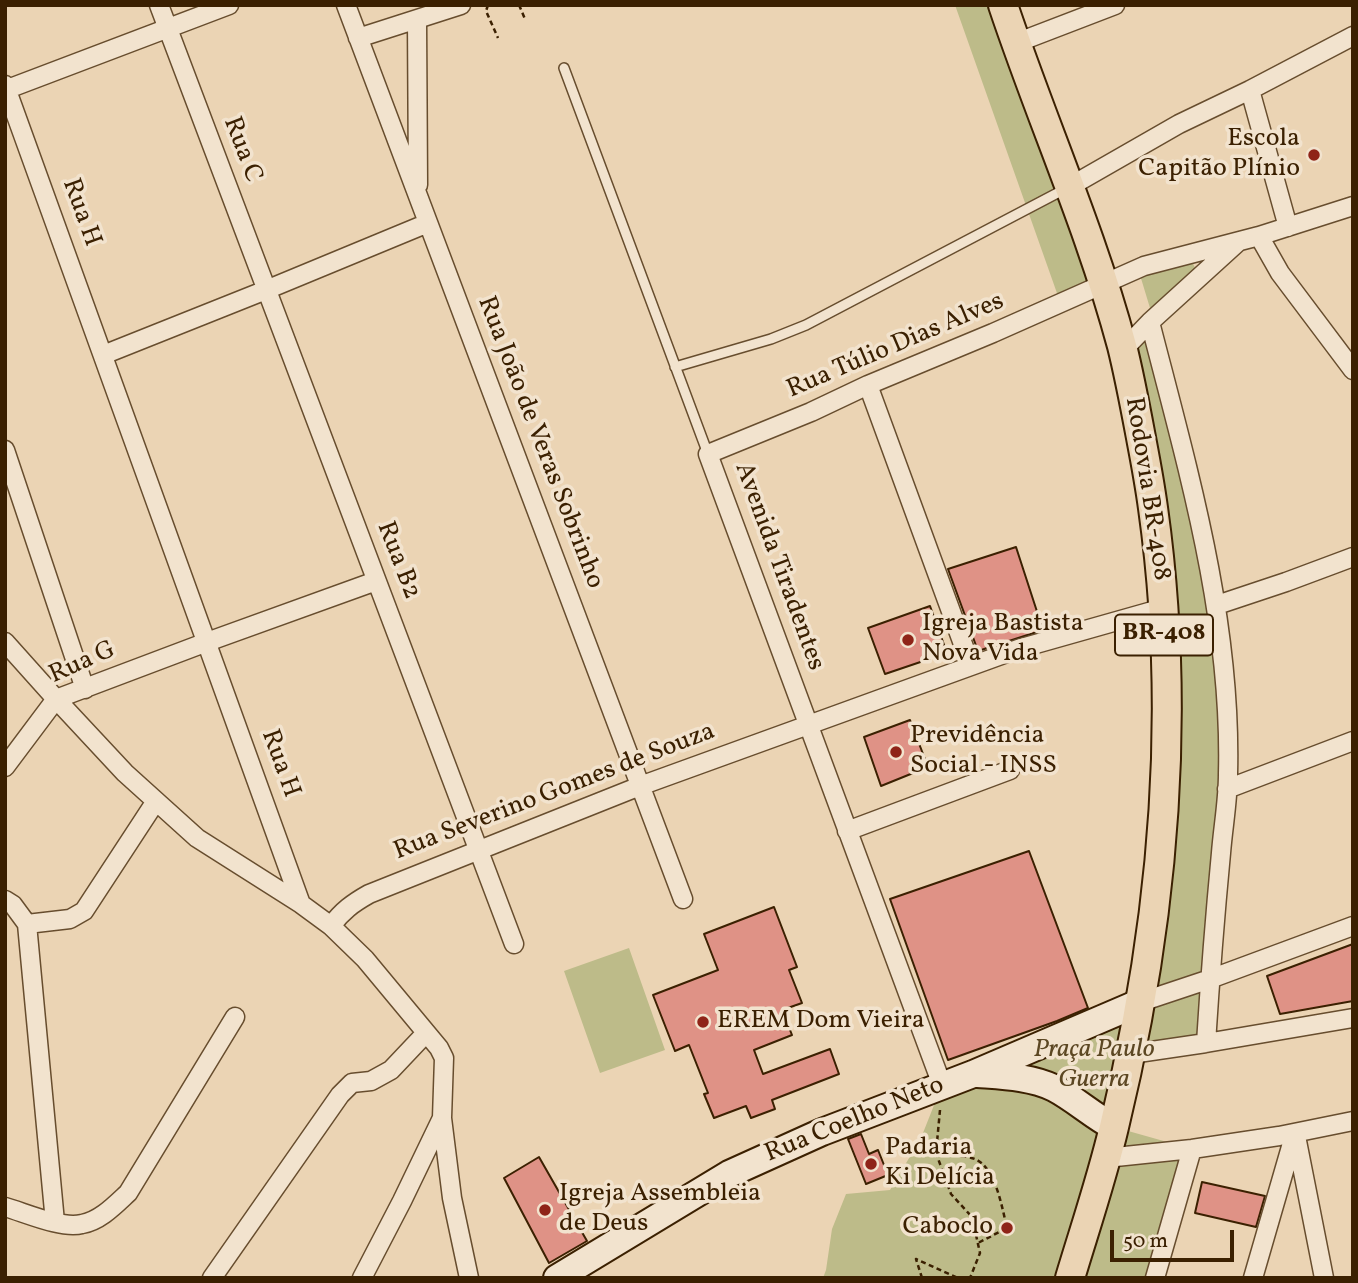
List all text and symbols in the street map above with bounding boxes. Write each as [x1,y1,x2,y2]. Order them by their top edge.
street label: Rua C [214,113,268,187]
place label: Escola Capitão Plínio [1138,124,1300,186]
marker: Escola Capitão Plínio [1306,147,1322,163]
street label: Rua H [53,175,107,251]
street label: Rua Túlio Dias Alves [783,287,1009,407]
street label: Rua João de Veras Sobrinho [469,292,609,594]
street label: Rodovia BR-408 [1116,395,1176,583]
street label: Avenida Tiradentes [726,459,830,675]
street label: Rua B2 [368,518,426,604]
place label: Igreja Bastista Nova Vida [922,609,1084,670]
road number: BR-408 [1115,614,1213,656]
marker: Igreja Bastista Nova Vida [900,632,916,648]
street label: Rua G [45,636,121,692]
street label: Rua Severino Gomes de Souza [390,717,720,869]
place label: Previdência Social - INSS [910,721,1057,782]
street label: Rua H [252,726,306,802]
marker: Previdência Social - INSS [888,744,904,760]
place label: EREM Dom Vieira [717,1006,925,1038]
marker: EREM Dom Vieira [695,1014,711,1030]
park label: Praça Paulo Guerra [1034,1035,1154,1096]
street label: Rua Coelho Neto [761,1071,949,1171]
place label: Padaria Ki Delícia [885,1133,995,1194]
marker: Padaria Ki Delícia [863,1156,879,1172]
place label: Igreja Assembleia de Deus [559,1179,761,1240]
marker: Igreja Assembleia de Deus [537,1202,553,1218]
place label: Caboclo [902,1212,993,1244]
scale bar [1113,1216,1237,1260]
marker: Caboclo [999,1220,1015,1236]
text: 50 m [1123,1227,1168,1256]

